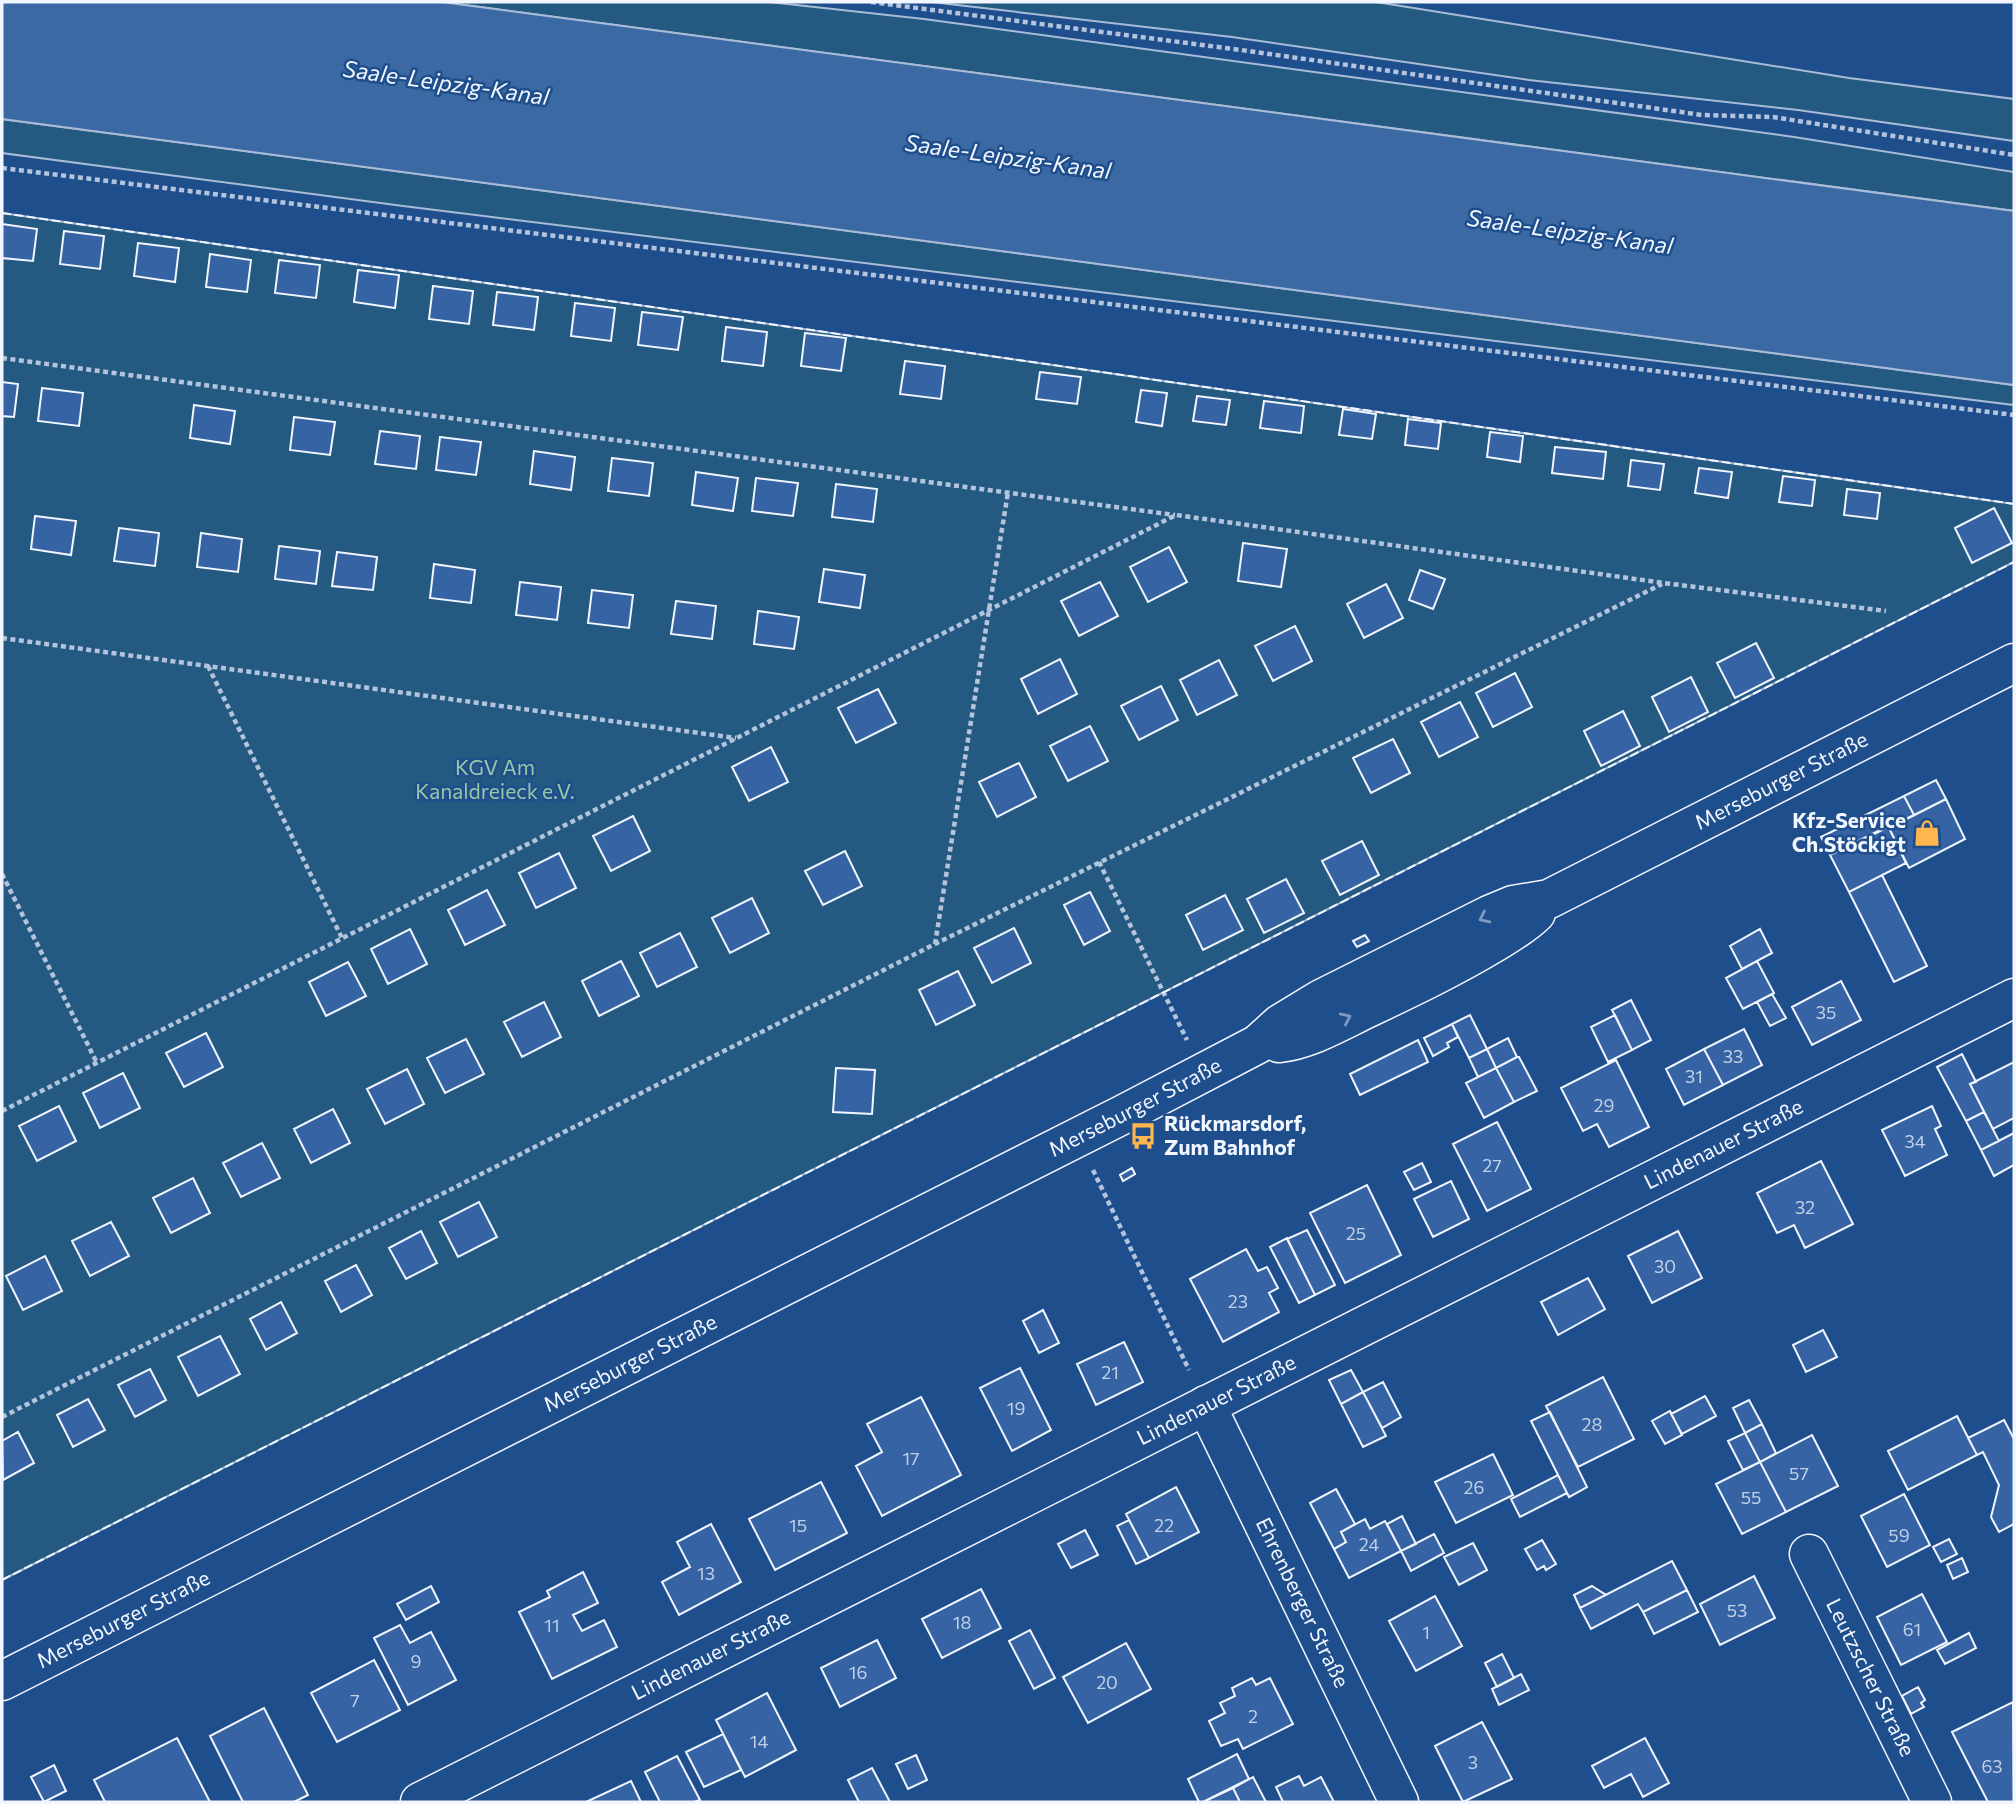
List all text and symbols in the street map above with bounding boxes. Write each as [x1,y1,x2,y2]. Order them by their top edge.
water label: Saale-Leipzig-Kanal [341,54,552,110]
water label: Saale-Leipzig-Kanal [903,128,1114,184]
water label: Saale-Leipzig-Kanal [1465,203,1676,259]
street label: Merseburger Straße [1690,725,1871,834]
park label: KGV Am Kanaldreieck e.V. [415,754,575,803]
place label: Kfz-Service Ch.Stöckigt [1792,807,1906,856]
shop icon: Kfz-Service Ch.Stöckigt [1912,818,1942,848]
one-way arrow [1479,910,1491,924]
house number: 35 [1816,1001,1836,1023]
one-way arrow [1339,1013,1351,1027]
house number: 33 [1723,1045,1743,1067]
street label: Merseburger Straße [1044,1051,1225,1161]
house number: 31 [1685,1065,1703,1087]
street label: Lindenauer Straße [1639,1093,1807,1194]
house number: 29 [1594,1094,1614,1116]
place label: Rückmarsdorf, Zum Bahnhof [1164,1110,1306,1159]
bus stop icon: Rückmarsdorf, Zum Bahnhof [1128,1121,1158,1151]
house number: 34 [1904,1130,1926,1152]
house number: 27 [1482,1154,1502,1176]
house number: 32 [1795,1196,1815,1218]
house number: 25 [1346,1222,1366,1244]
house number: 30 [1654,1255,1676,1277]
house number: 23 [1228,1290,1248,1312]
street label: Merseburger Straße [539,1308,720,1416]
street label: Lindenauer Straße [1132,1348,1299,1449]
house number: 21 [1101,1361,1119,1383]
house number: 19 [1007,1397,1025,1419]
house number: 28 [1582,1413,1603,1435]
house number: 17 [902,1447,920,1469]
house number: 57 [1789,1462,1809,1484]
house number: 26 [1464,1476,1484,1498]
house number: 55 [1741,1486,1761,1508]
street label: Ehrenberger Straße [1252,1513,1355,1691]
house number: 15 [789,1514,807,1536]
house number: 22 [1154,1514,1174,1536]
house number: 59 [1888,1524,1910,1546]
house number: 24 [1359,1533,1379,1555]
house number: 13 [697,1562,715,1584]
street label: Merseburger Straße [32,1564,213,1672]
street label: Leutzscher Straße [1822,1594,1921,1760]
house number: 53 [1727,1599,1747,1621]
street label: Lindenauer Straße [627,1603,794,1704]
house number: 18 [953,1611,971,1633]
house number: 11 [544,1614,560,1636]
house number: 61 [1903,1618,1921,1640]
house number: 1 [1422,1621,1430,1643]
house number: 9 [411,1650,421,1672]
house number: 16 [849,1661,867,1683]
house number: 20 [1096,1671,1118,1693]
house number: 7 [350,1689,360,1711]
house number: 2 [1248,1705,1258,1727]
house number: 14 [750,1730,768,1752]
house number: 3 [1468,1751,1478,1773]
house number: 63 [1981,1755,2003,1777]

